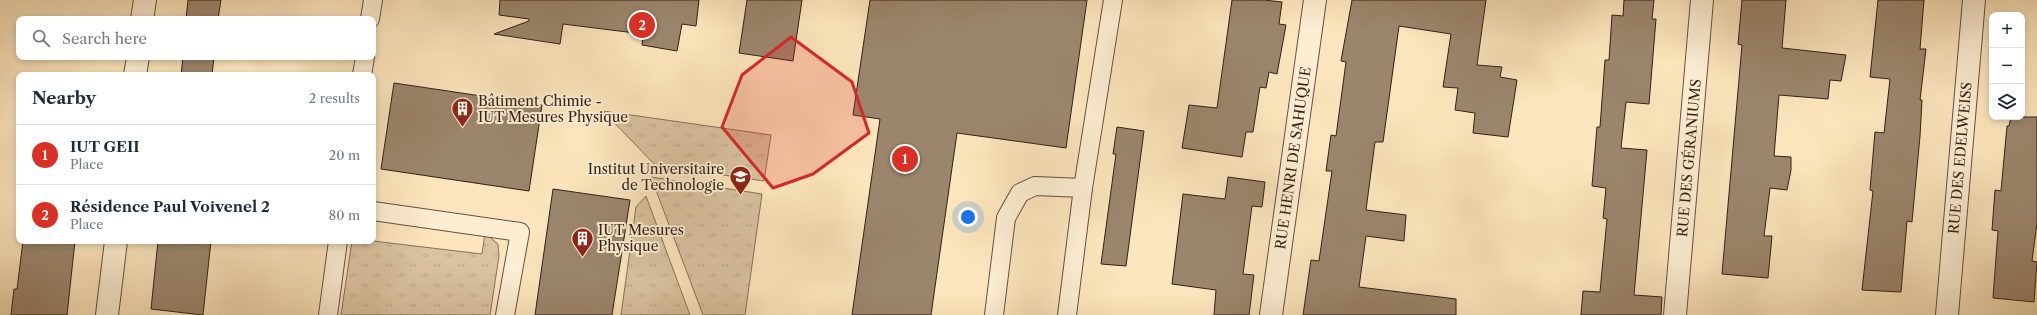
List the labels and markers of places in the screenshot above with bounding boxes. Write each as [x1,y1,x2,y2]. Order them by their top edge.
pin: 2 [629,10,655,40]
place label: Bâtiment Chimie - IUT Mesures Physique [478,92,628,126]
building icon: Bâtiment Chimie - IUT Mesures Physique [450,96,476,129]
pin: 1 [892,144,918,174]
place label: Institut Universitaire de Technologie [588,160,724,194]
school or university icon: Institut Universitaire de Technologie [727,164,753,197]
place label: IUT Mesures Physique [598,221,684,255]
building icon: IUT Mesures Physique [569,225,595,258]

